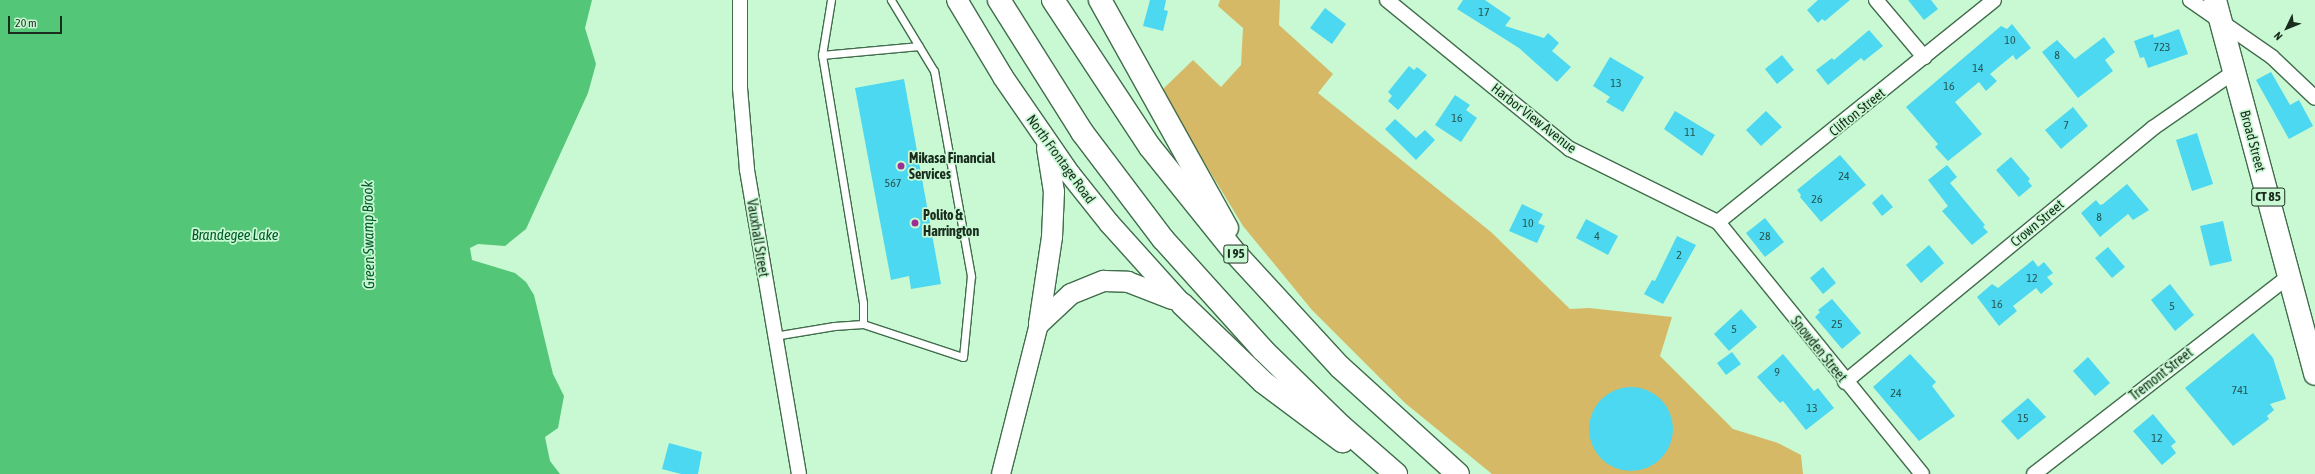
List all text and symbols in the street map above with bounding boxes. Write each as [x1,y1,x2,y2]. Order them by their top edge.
house number: 17 [1478,6,1490,20]
scale bar [10,8,64,34]
north arrow [2267,8,2307,48]
text: 20 m [15,16,37,30]
text: N [2272,30,2285,43]
house number: 10 [2004,34,2016,48]
house number: 723 [2154,41,2170,55]
house number: 8 [2054,49,2060,63]
house number: 14 [1972,62,1984,76]
house number: 13 [1610,77,1622,91]
street label: Harbor View Avenue [1488,80,1580,156]
house number: 16 [1943,80,1955,94]
street label: Clifton Street [1826,84,1888,140]
street label: Broad Street [2237,108,2269,174]
street label: North Frontage Road [1023,111,1099,207]
house number: 16 [1451,112,1463,126]
house number: 7 [2063,119,2069,133]
house number: 11 [1684,126,1696,140]
place label: Mikasa Financial Services [909,150,995,182]
marker: Mikasa Financial Services [896,161,906,171]
house number: 24 [1838,170,1850,184]
house number: 567 [885,177,901,191]
water label: Green Swamp Brook [358,181,378,289]
road number: CT 85 [2251,186,2285,208]
house number: 26 [1811,193,1823,207]
street label: Crown Street [2007,196,2067,250]
street label: Vauxhall Street [744,198,772,278]
place label: Polito & Harrington [923,207,979,240]
house number: 8 [2096,211,2102,225]
house number: 10 [1522,217,1534,231]
marker: Polito & Harrington [910,218,920,228]
water label: Brandegee Lake [192,226,278,244]
house number: 4 [1594,230,1600,244]
house number: 28 [1759,230,1771,244]
road number: I 95 [1223,243,1249,265]
house number: 2 [1676,249,1682,263]
house number: 12 [2026,272,2038,286]
house number: 16 [1991,298,2003,312]
house number: 5 [2169,300,2175,314]
street label: Snowden Street [1787,313,1851,385]
house number: 25 [1831,318,1843,332]
house number: 5 [1731,323,1737,337]
street label: Tremont Street [2126,344,2196,404]
house number: 9 [1774,366,1780,380]
house number: 741 [2232,384,2248,398]
house number: 24 [1890,387,1902,401]
house number: 13 [1806,402,1818,416]
house number: 15 [2017,412,2029,426]
house number: 12 [2151,432,2163,446]

